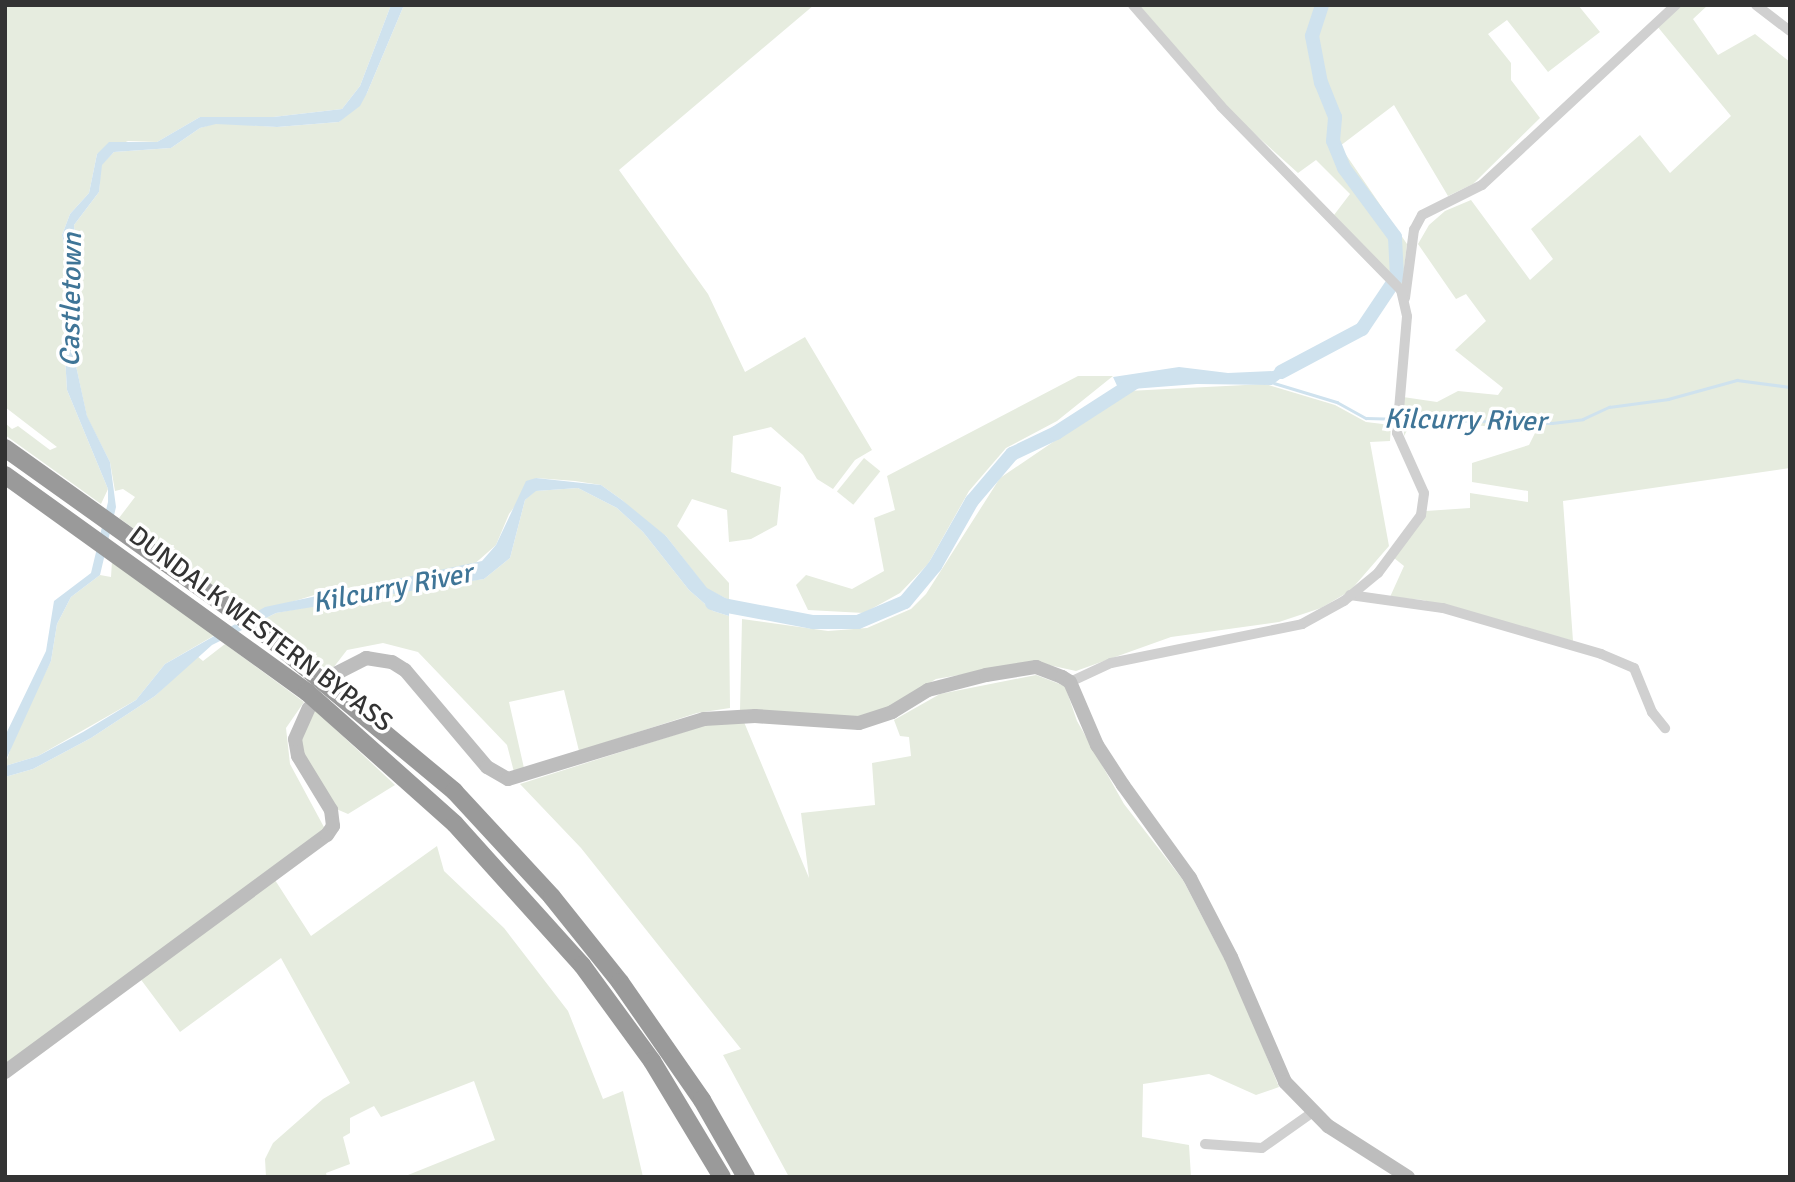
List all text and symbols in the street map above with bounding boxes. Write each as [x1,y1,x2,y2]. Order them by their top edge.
water label: Castletown [53,233,89,367]
water label: Kilcurry River [1384,402,1546,438]
street label: DUNDALK WESTERN BYPASS [122,521,398,739]
water label: Kilcurry River [309,556,475,620]

